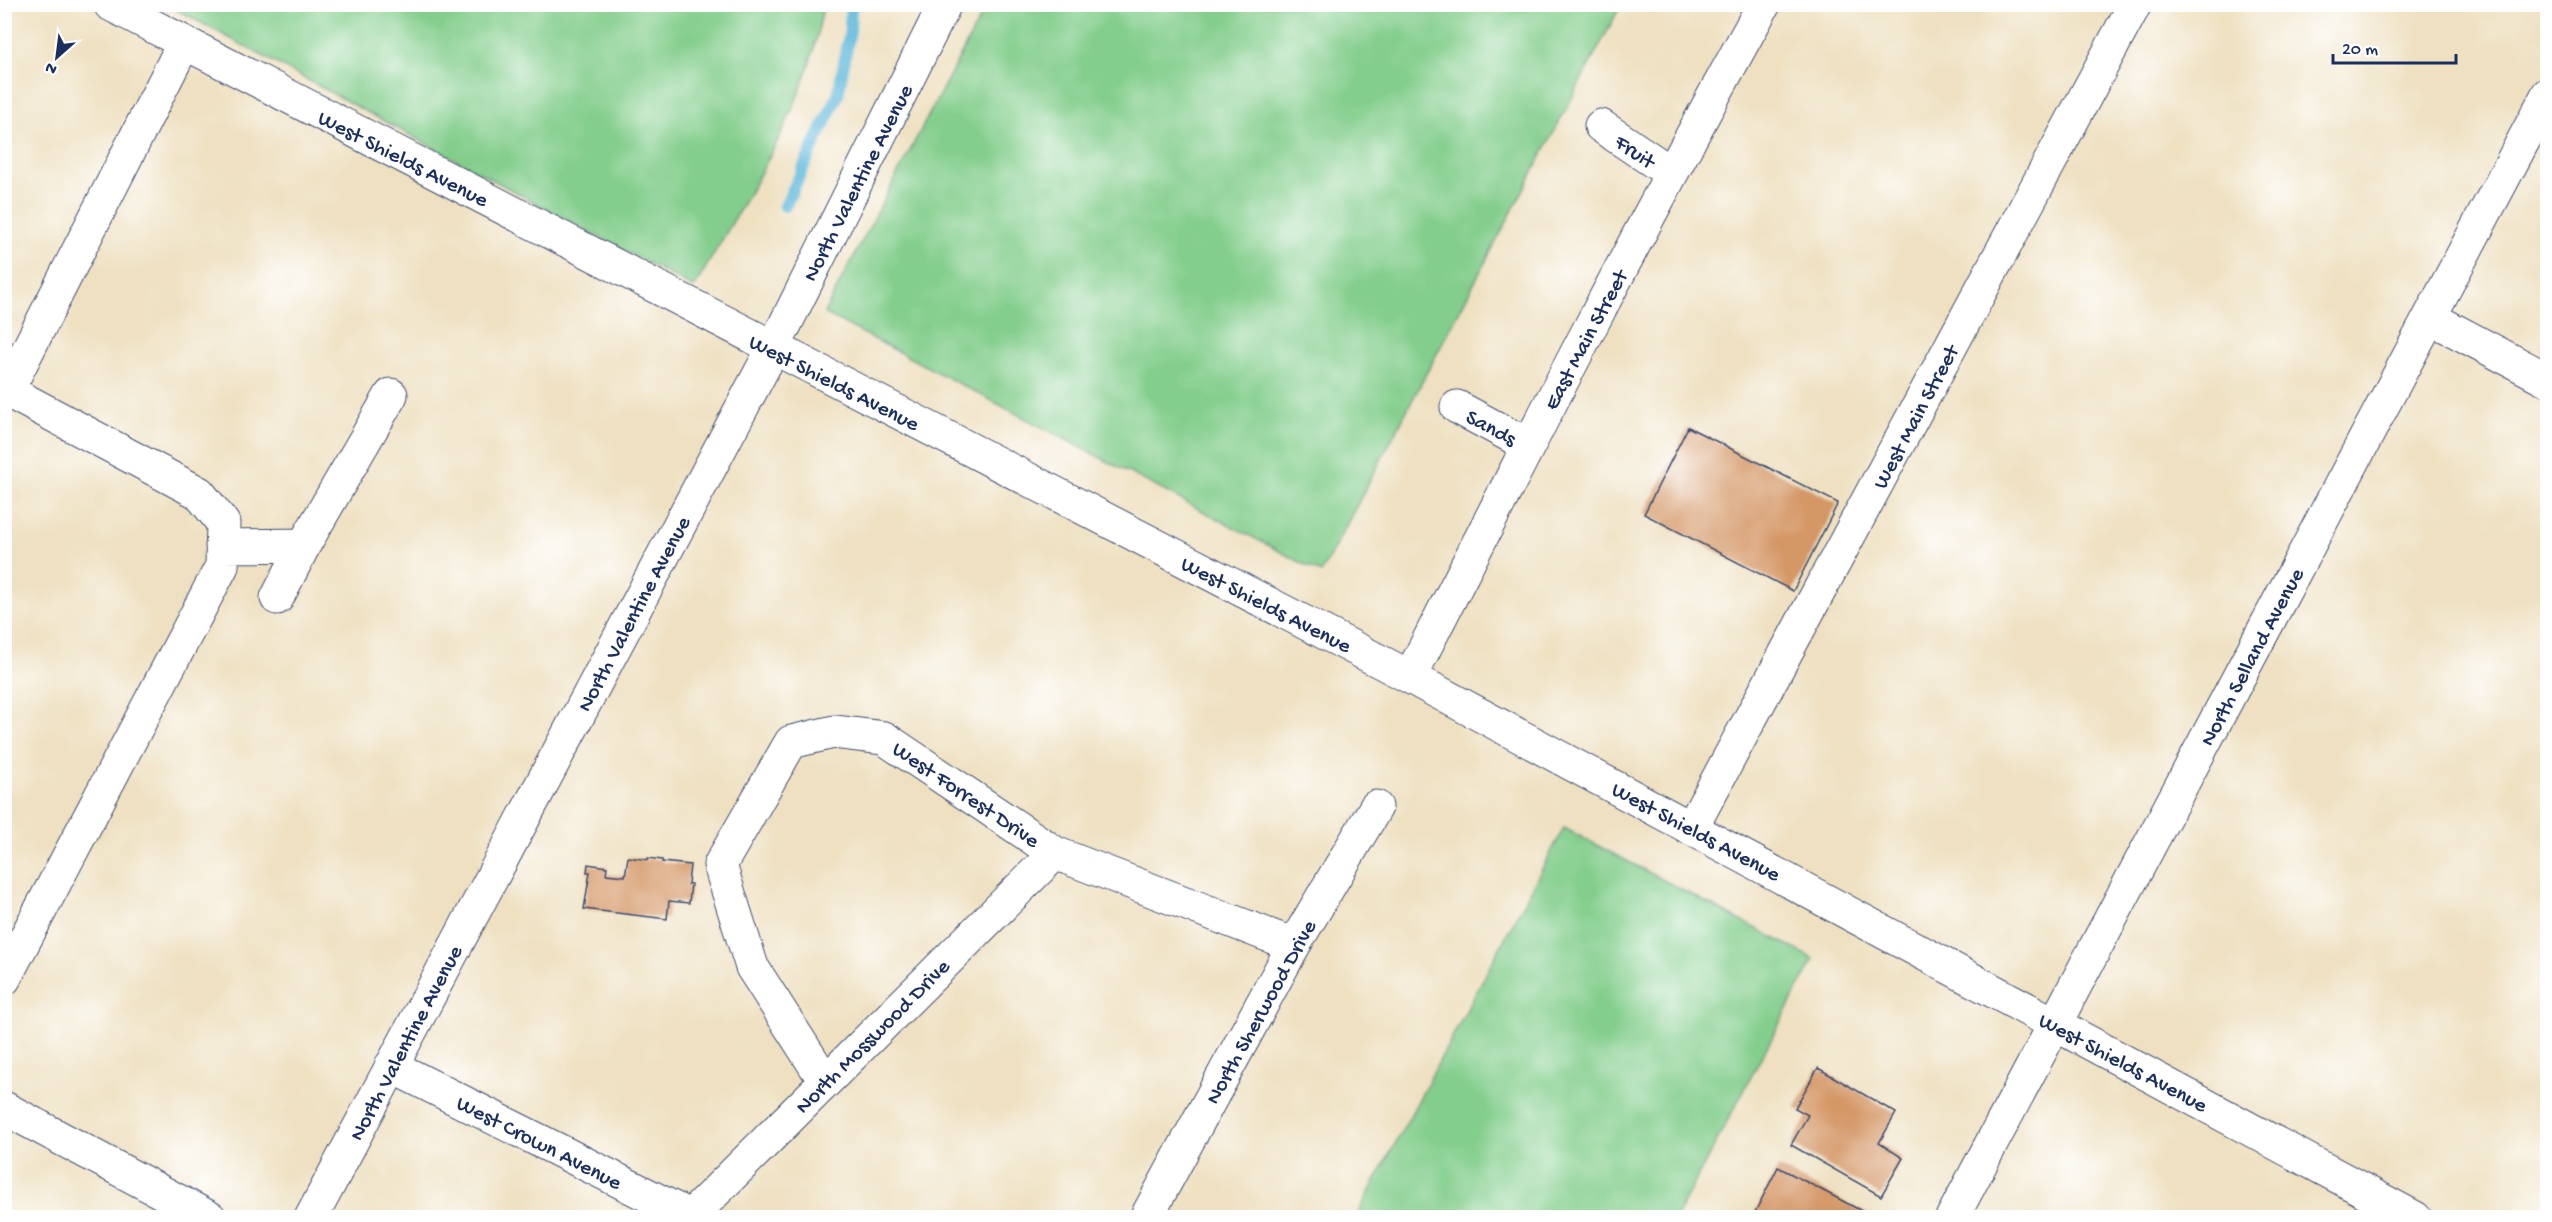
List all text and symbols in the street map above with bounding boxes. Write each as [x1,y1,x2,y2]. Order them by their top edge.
north arrow [27,27,87,87]
scale bar [2333,27,2456,65]
text: 20 m [2342,40,2378,61]
text: N [42,56,61,78]
street label: North Valentine Avenue [799,80,921,287]
street label: West Shields Avenue [313,106,492,215]
street label: Fruit [1608,130,1661,177]
street label: East Main Street [1540,265,1636,415]
street label: West Shields Avenue [744,330,923,439]
street label: West Main Street [1869,340,1967,494]
street label: Sands [1460,405,1521,454]
street label: North Valentine Avenue [573,512,698,717]
street label: West Shields Avenue [1176,552,1355,661]
street label: North Selland Avenue [2196,564,2312,751]
street label: West Forrest Drive [886,737,1044,856]
street label: West Shields Avenue [1606,778,1785,889]
street label: North Sherwood Drive [1201,916,1324,1110]
street label: North Valentine Avenue [345,941,470,1146]
street label: North Mosswood Drive [791,955,957,1121]
street label: West Shields Avenue [2033,1009,2212,1120]
street label: West Crown Avenue [451,1092,626,1198]

